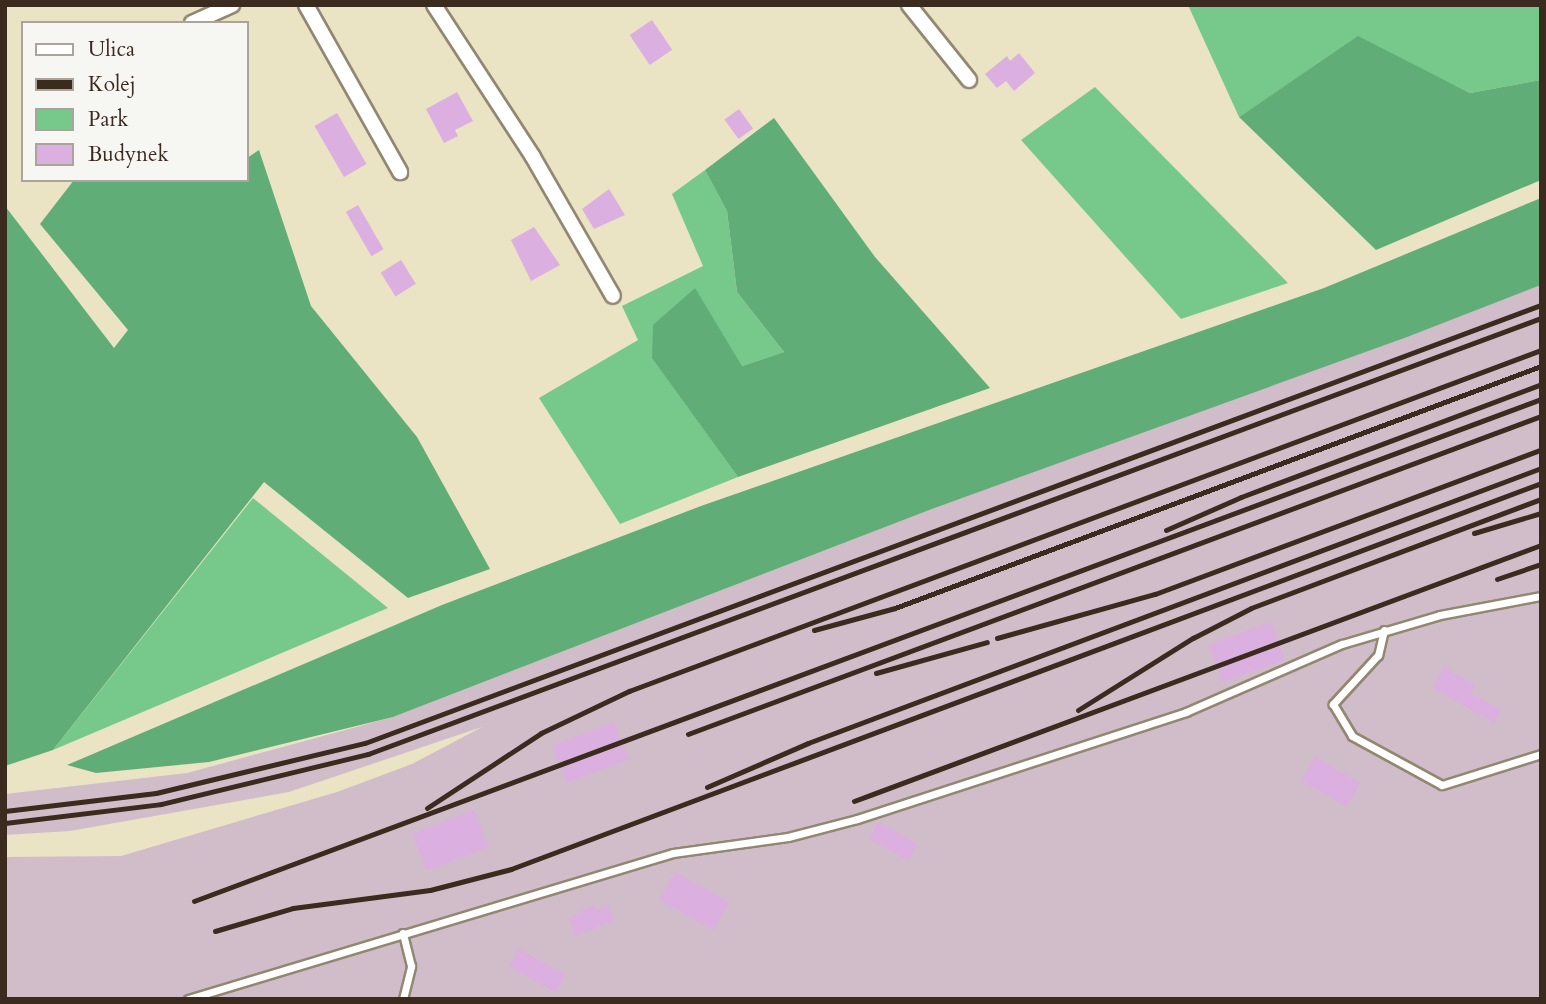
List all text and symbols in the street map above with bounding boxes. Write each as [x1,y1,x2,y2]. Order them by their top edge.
legend [21,21,248,182]
text: Ulica [88,35,135,64]
text: Kolej [88,70,136,99]
text: Park [88,105,128,134]
text: Budynek [88,140,169,169]

